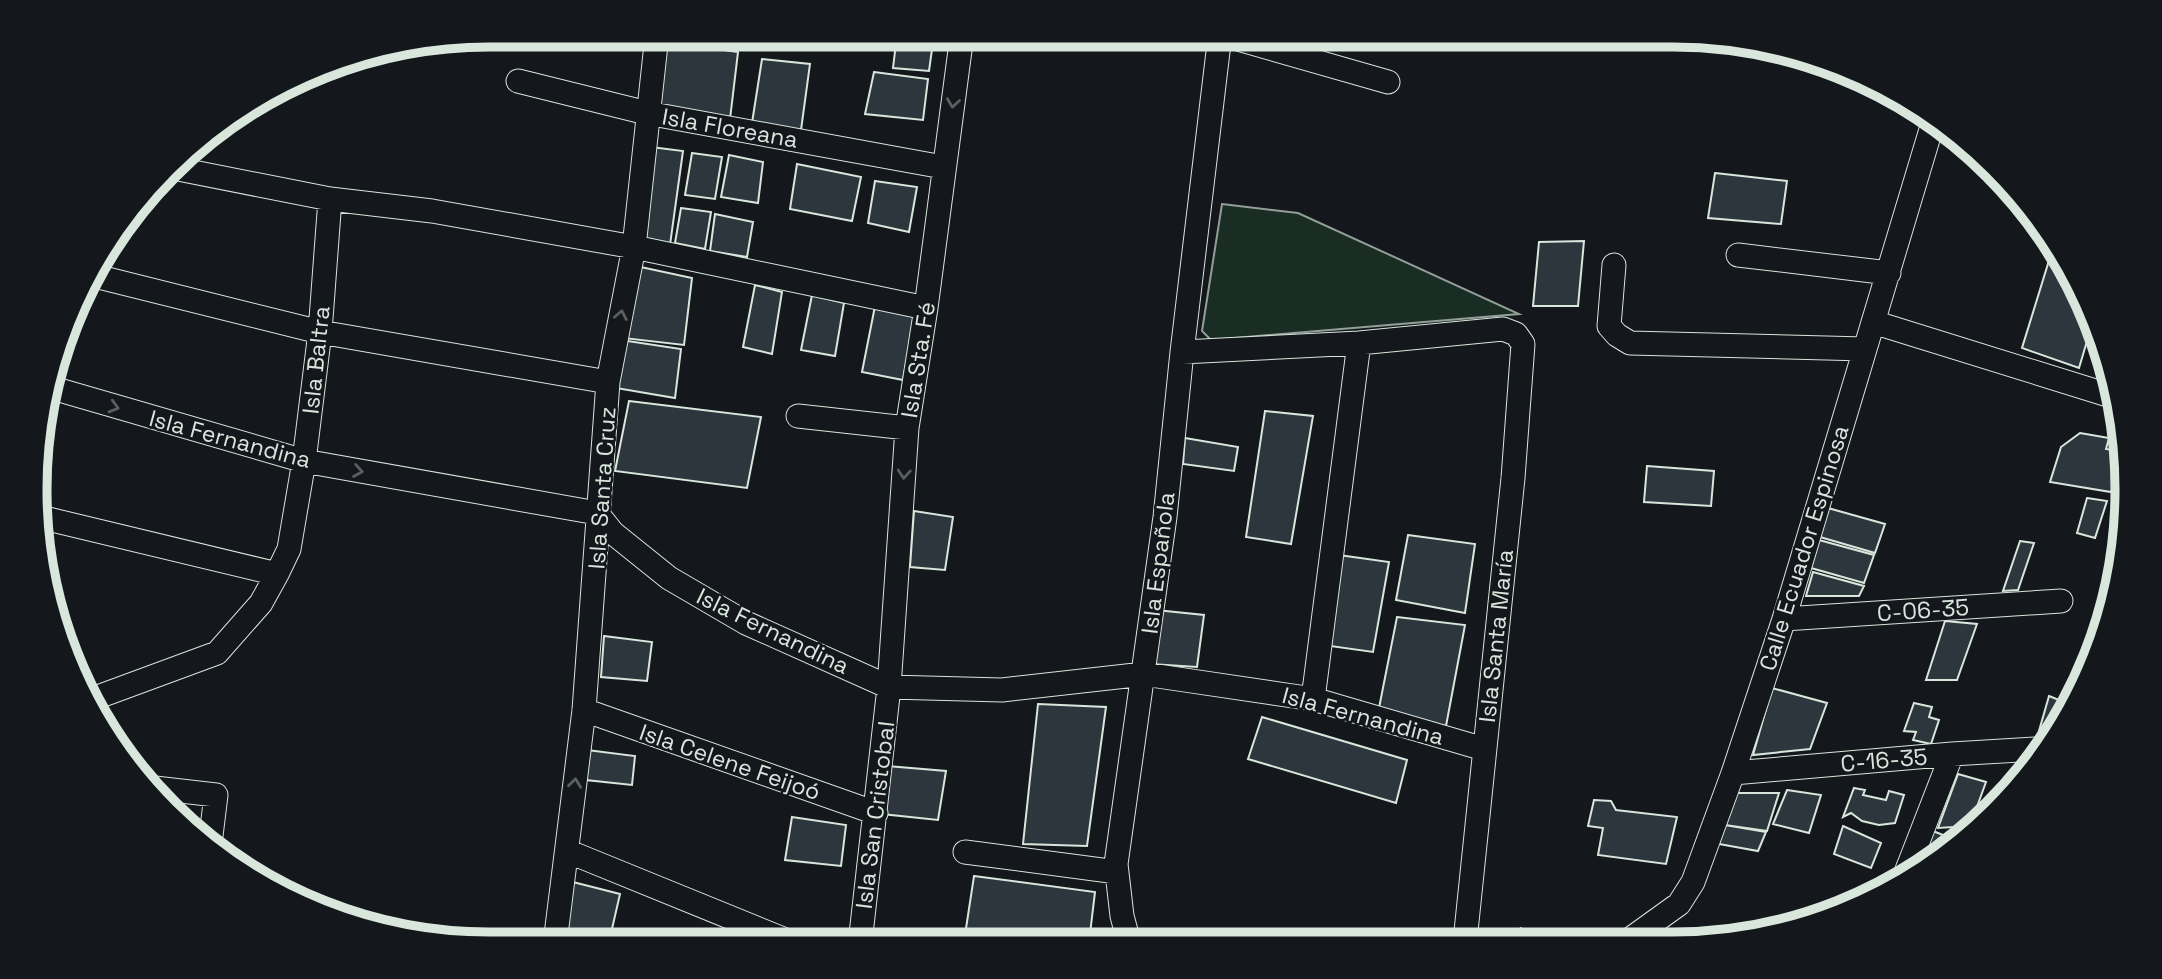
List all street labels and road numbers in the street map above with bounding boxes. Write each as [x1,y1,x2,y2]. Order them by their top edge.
street label: Isla Floreana [660,101,800,155]
street label: Isla Sta. Fé [894,300,942,420]
street label: Isla Baltra [295,304,337,416]
street label: Isla Fernandina [146,403,314,475]
street label: Isla Santa Cruz [581,406,623,570]
street label: Calle Ecuador Espinosa [1752,422,1856,674]
street label: Isla Española [1134,490,1182,636]
street label: Isla Santa María [1472,548,1520,724]
street label: Isla Fernandina [692,581,854,681]
street label: C-06-35 [1876,592,1970,628]
street label: Isla Fernandina [1279,680,1447,752]
street label: Isla Celene Feijoó [636,717,824,807]
street label: Isla San Cristobal [849,719,901,911]
street label: C-16-35 [1839,741,1929,779]

